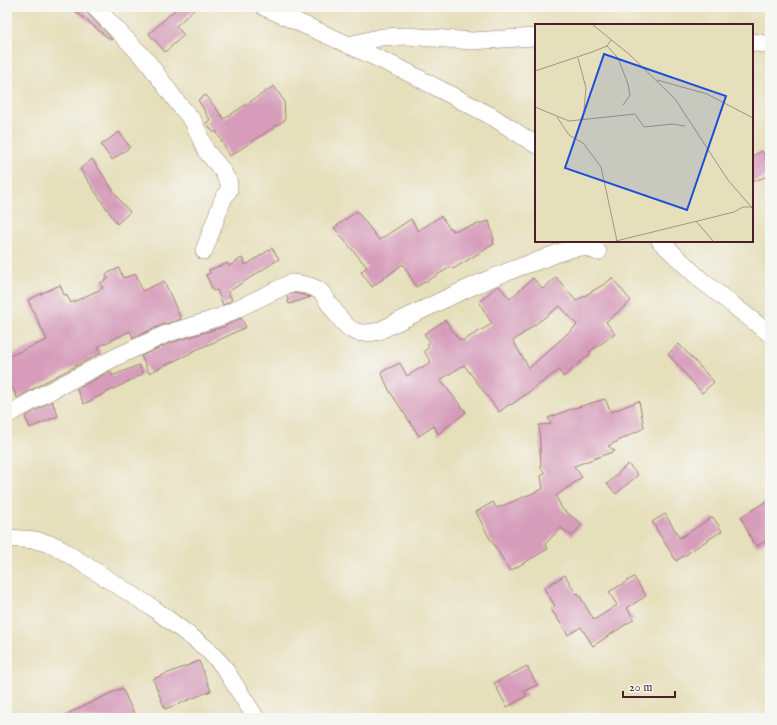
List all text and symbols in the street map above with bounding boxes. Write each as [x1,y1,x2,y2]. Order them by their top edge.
inset map [535,24,753,242]
scale bar [623,673,675,699]
text: 20 m [629,680,652,695]

